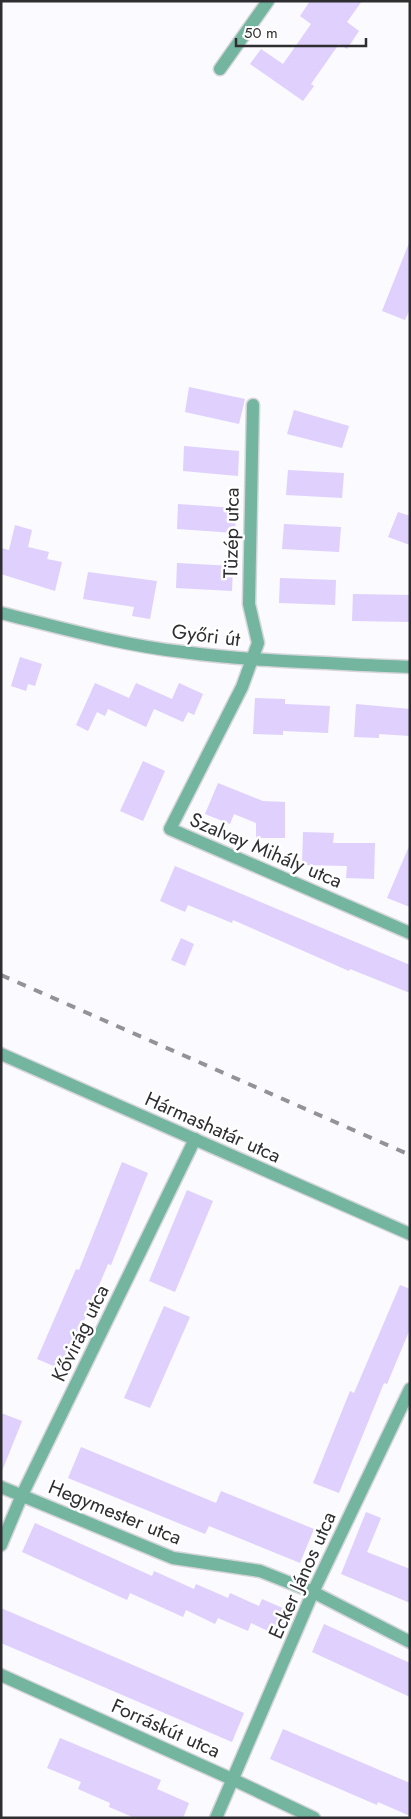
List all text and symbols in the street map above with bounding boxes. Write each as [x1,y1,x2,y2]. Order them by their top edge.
scale bar [236,15,366,47]
text: 50 m [244,22,278,44]
street label: Tüzép utca [216,487,247,579]
street label: Győri út [170,617,242,654]
street label: Szalvay Mihály utca [185,805,346,896]
street label: Hármashatár utca [140,1084,285,1170]
street label: Kővirág utca [44,1280,116,1387]
street label: Hegymester utca [44,1473,186,1552]
street label: Ecker János utca [261,1507,344,1644]
street label: Forráskút utca [107,1692,225,1765]

